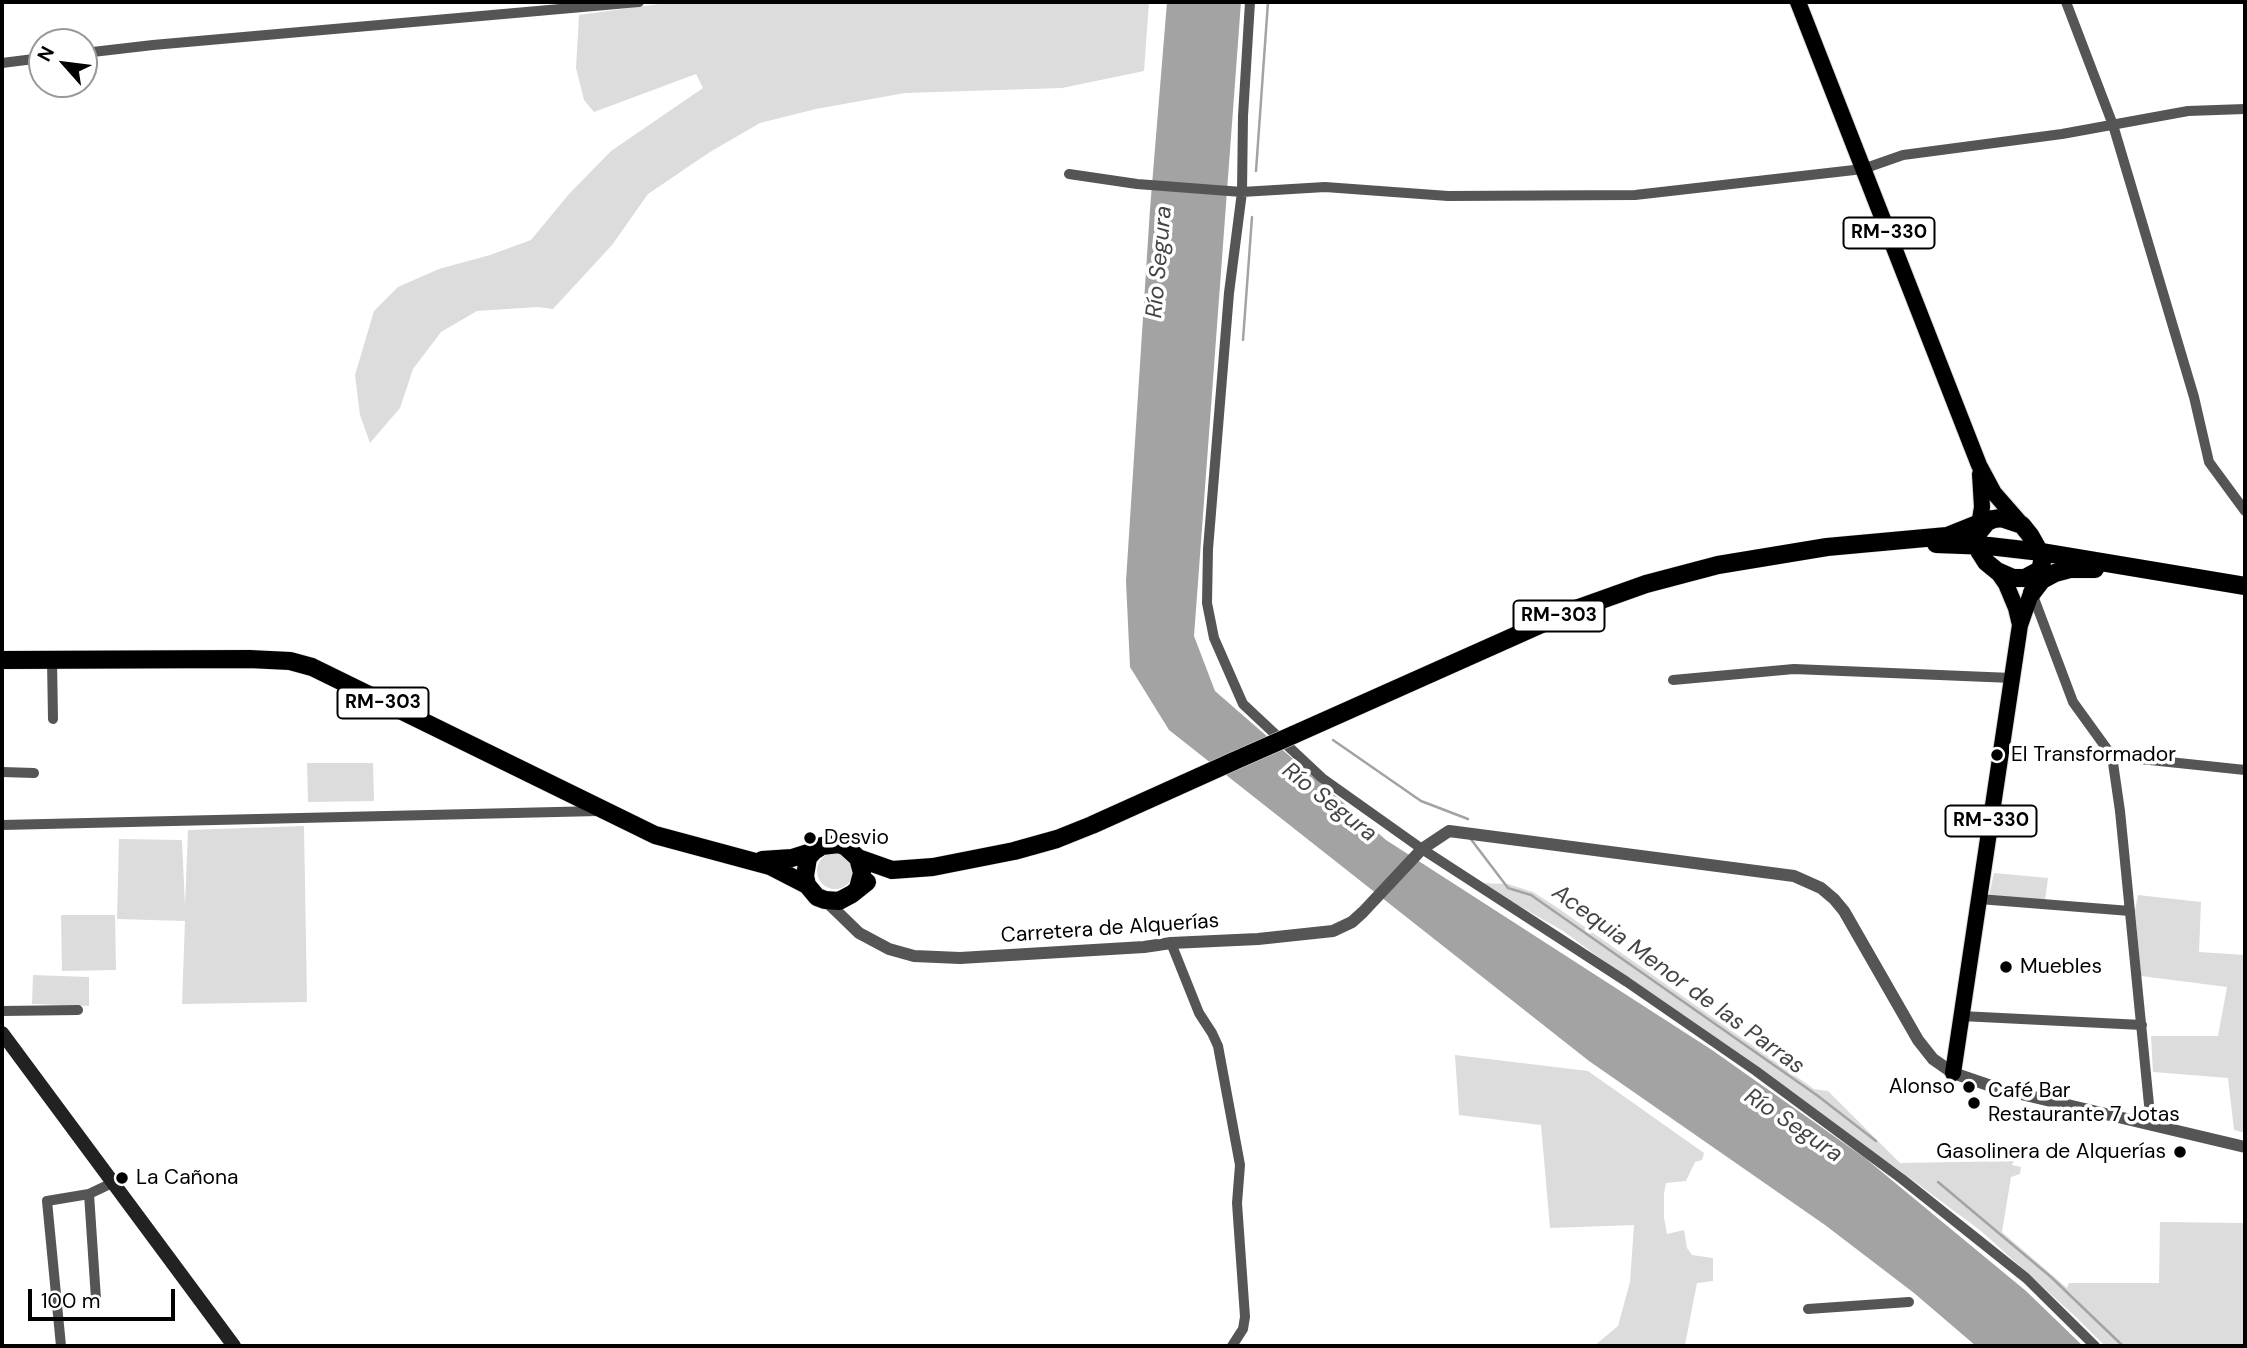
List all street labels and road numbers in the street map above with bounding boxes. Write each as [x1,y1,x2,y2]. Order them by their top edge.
road number: RM-330 [1843,218,1934,248]
road number: RM-303 [1514,600,1604,632]
road number: RM-303 [338,688,428,718]
road number: RM-330 [1946,806,2036,836]
street label: Carretera de Alquerías [1000,909,1220,949]

